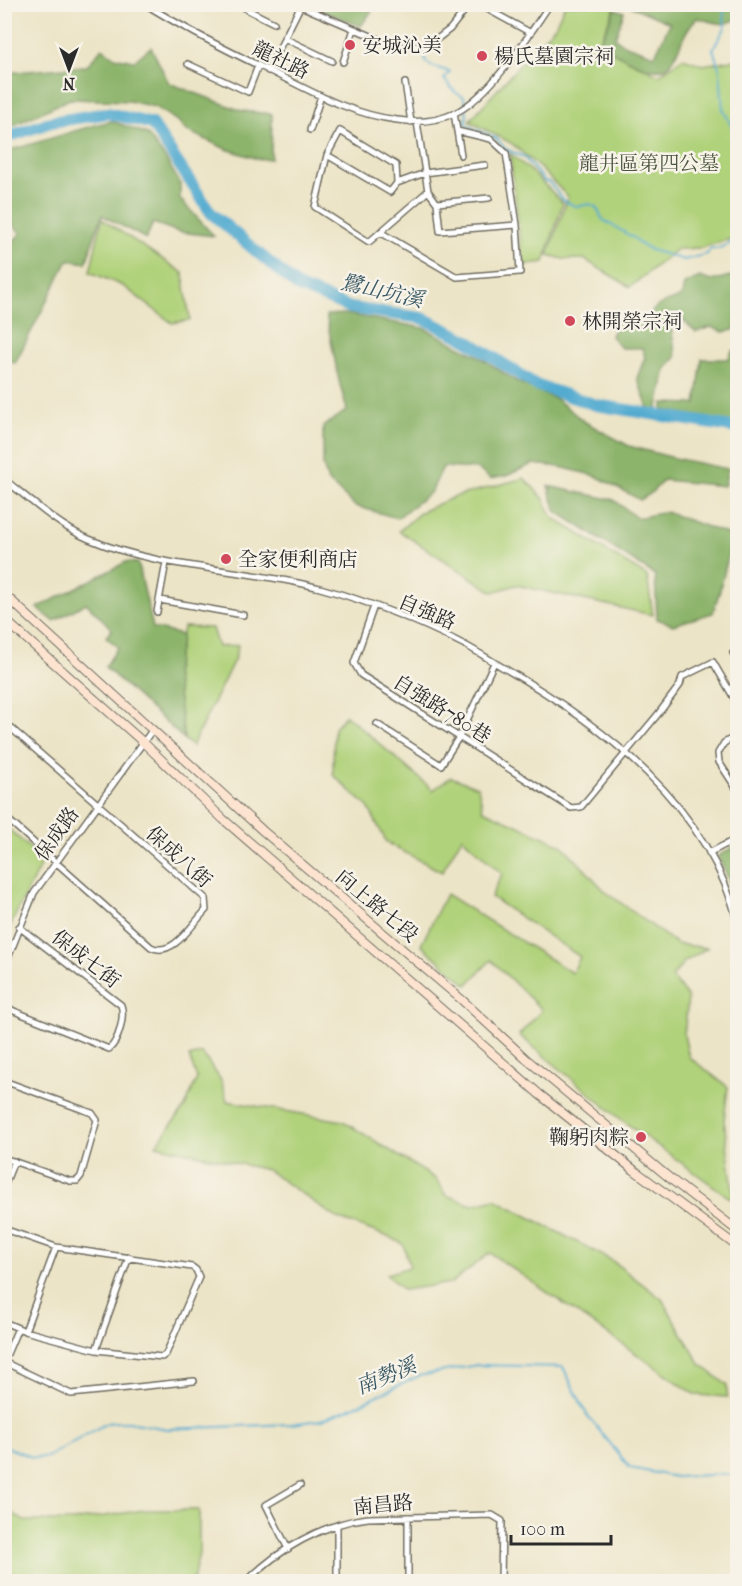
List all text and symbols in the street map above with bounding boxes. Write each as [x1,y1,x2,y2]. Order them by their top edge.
place label: 安城沁美 [362,34,442,57]
street label: 龍社路 [249,37,313,83]
marker: 安城沁美 [343,38,357,52]
north arrow [39,39,99,99]
place label: 楊氏墓園宗祠 [494,45,614,68]
marker: 楊氏墓園宗祠 [475,49,489,63]
text: N [62,74,75,93]
park label: 龍井區第四公墓 [579,152,719,175]
water label: 鷺山坑溪 [338,270,428,313]
place label: 林開榮宗祠 [582,310,682,333]
marker: 林開榮宗祠 [563,314,577,328]
place label: 全家便利商店 [238,548,358,571]
marker: 全家便利商店 [219,552,233,566]
street label: 自強路 [395,590,459,634]
street label: 自強路780巷 [389,670,495,748]
street label: 保成路 [30,803,84,865]
street label: 保成八街 [142,822,216,892]
street label: 向上路七段 [331,865,423,947]
street label: 保成七街 [47,925,125,993]
place label: 鞠躬肉粽 [549,1126,629,1149]
marker: 鞠躬肉粽 [634,1130,648,1144]
water label: 南勢溪 [352,1352,422,1399]
street label: 南昌路 [352,1491,414,1519]
scale bar [511,1508,612,1546]
text: 100 m [520,1519,565,1540]

